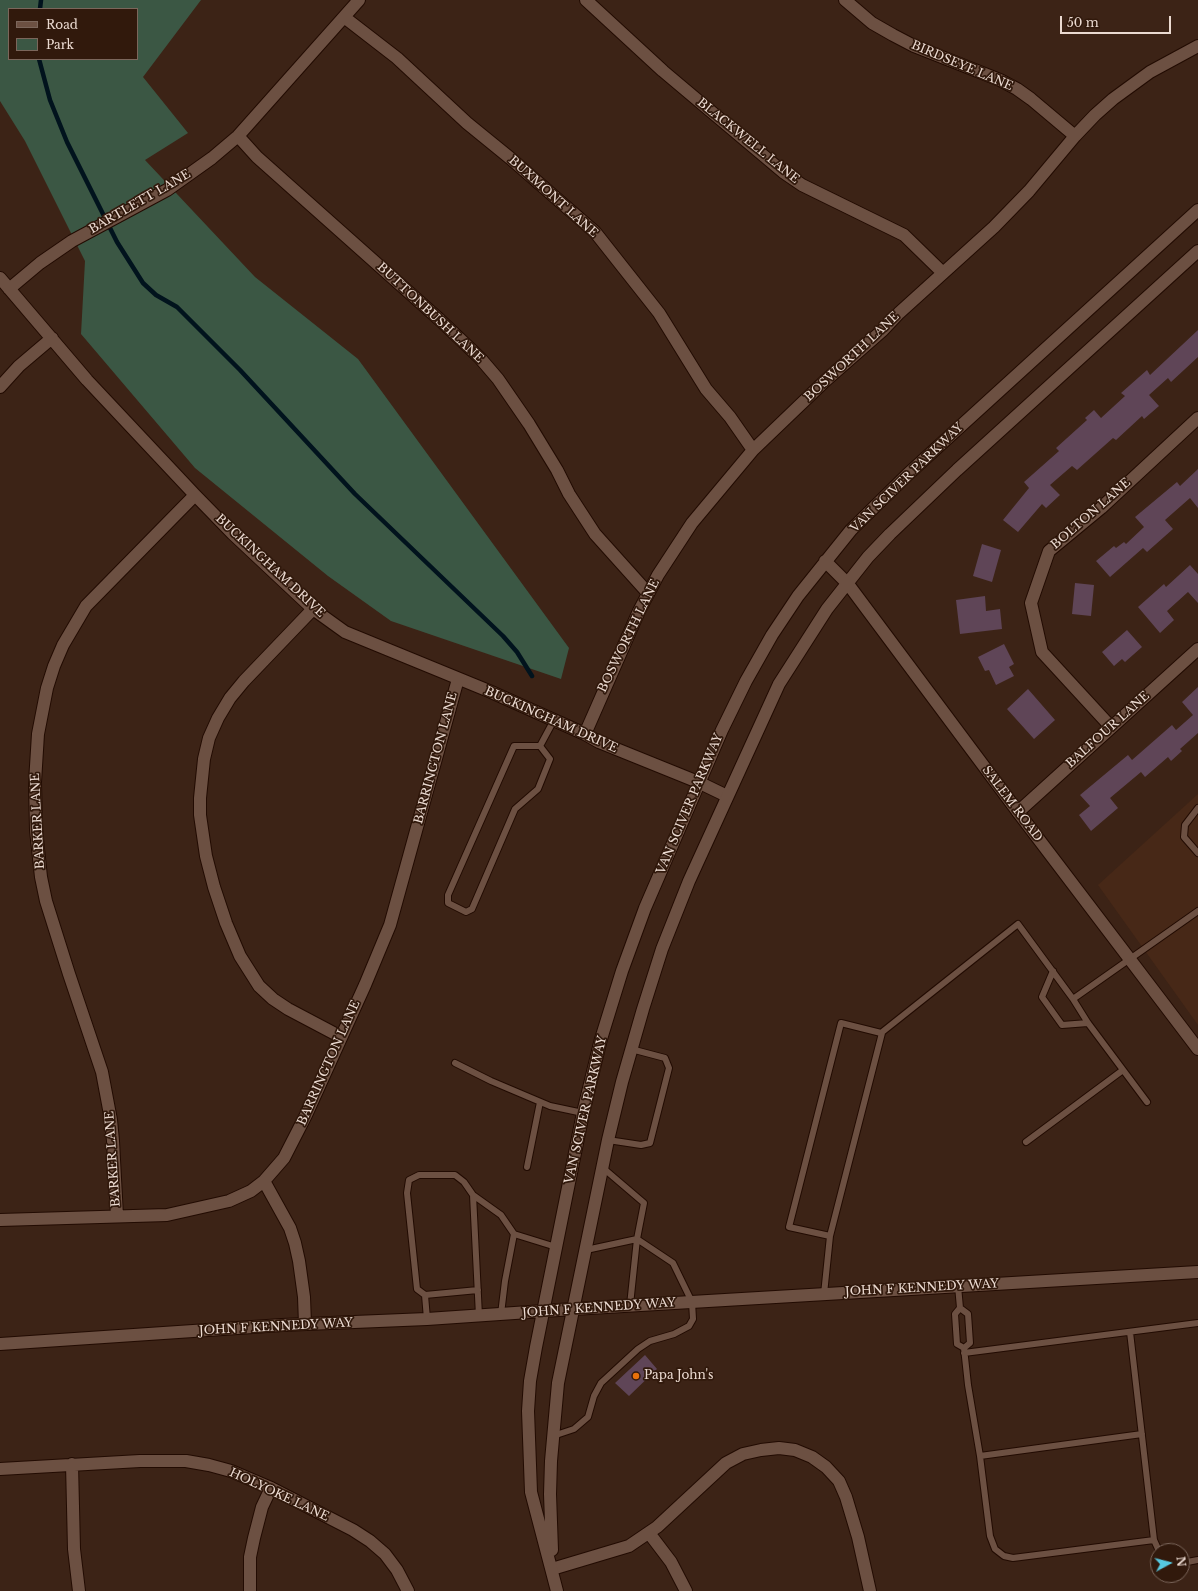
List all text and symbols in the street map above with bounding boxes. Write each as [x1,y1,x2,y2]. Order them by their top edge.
legend [8,8,138,60]
scale bar [1062,8,1173,34]
text: 50 m [1067,15,1099,30]
text: Road [46,17,78,32]
text: Park [46,37,74,52]
street label: BIRDSEYE LANE [909,38,1015,94]
street label: BLACKWELL LANE [694,95,802,187]
street label: BUXMONT LANE [506,153,600,241]
street label: BARTLETT LANE [87,167,193,237]
street label: BUTTONBUSH LANE [374,260,486,366]
street label: BOSWORTH LANE [802,309,902,405]
street label: VAN SCIVER PARKWAY [848,420,966,536]
street label: BOLTON LANE [1048,476,1134,552]
street label: BUCKINGHAM DRIVE [212,512,328,620]
street label: BOSWORTH LANE [595,577,663,695]
street label: BUCKINGHAM DRIVE [482,684,620,756]
street label: BALFOUR LANE [1063,689,1153,771]
street label: BARRINGTON LANE [411,691,461,825]
street label: VAN SCIVER PARKWAY [654,731,726,877]
street label: SALEM ROAD [979,763,1045,845]
street label: BARKER LANE [28,773,48,869]
street label: BARRINGTON LANE [295,998,363,1128]
street label: VAN SCIVER PARKWAY [562,1035,610,1185]
street label: BARKER LANE [102,1110,124,1208]
street label: JOHN F KENNEDY WAY [845,1277,999,1299]
street label: JOHN F KENNEDY WAY [522,1295,676,1321]
street label: JOHN F KENNEDY WAY [199,1316,353,1338]
place label: Papa John's [644,1369,713,1383]
marker: Papa John's [631,1371,641,1381]
street label: HOLYOKE LANE [227,1466,331,1524]
north arrow [1150,1543,1190,1583]
text: N [1173,1556,1188,1568]

